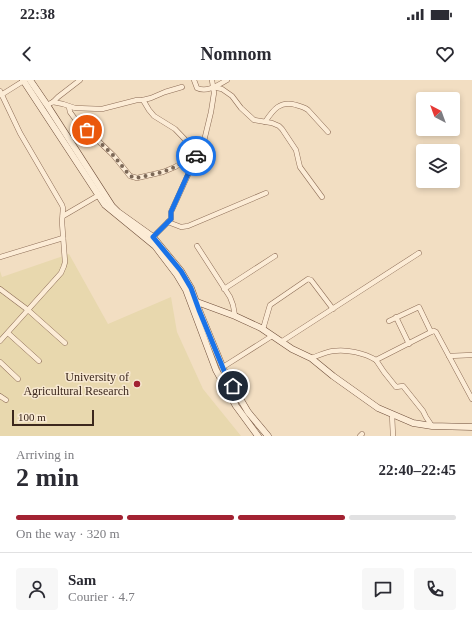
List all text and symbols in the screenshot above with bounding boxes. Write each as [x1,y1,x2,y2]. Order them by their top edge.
text: 22:38 [20,6,55,22]
icon: back [16,43,38,65]
icon: heart [434,43,456,65]
text: Nomnom [201,44,272,64]
north arrow [416,92,460,136]
map controls [416,92,460,188]
pin [70,113,104,147]
icon: bag [76,119,98,141]
courier [176,136,216,176]
button: layers [416,144,460,188]
icon: car [185,145,207,167]
pin [216,369,250,403]
place label: University of Agricultural Research [23,370,129,398]
icon: home [222,375,244,397]
marker: University of Agricultural Research [132,379,142,389]
scale bar [12,408,94,427]
text: 100 m [18,411,46,423]
text: Arriving in [16,447,74,462]
text: 22:40–22:45 [379,462,456,478]
text: 2 min [16,463,79,492]
text: On the way · 320 m [16,526,120,541]
button: person [16,568,58,610]
button: chat [362,568,404,610]
button: phone [414,568,456,610]
text: Sam [68,572,96,588]
text: Courier · 4.7 [68,589,135,604]

